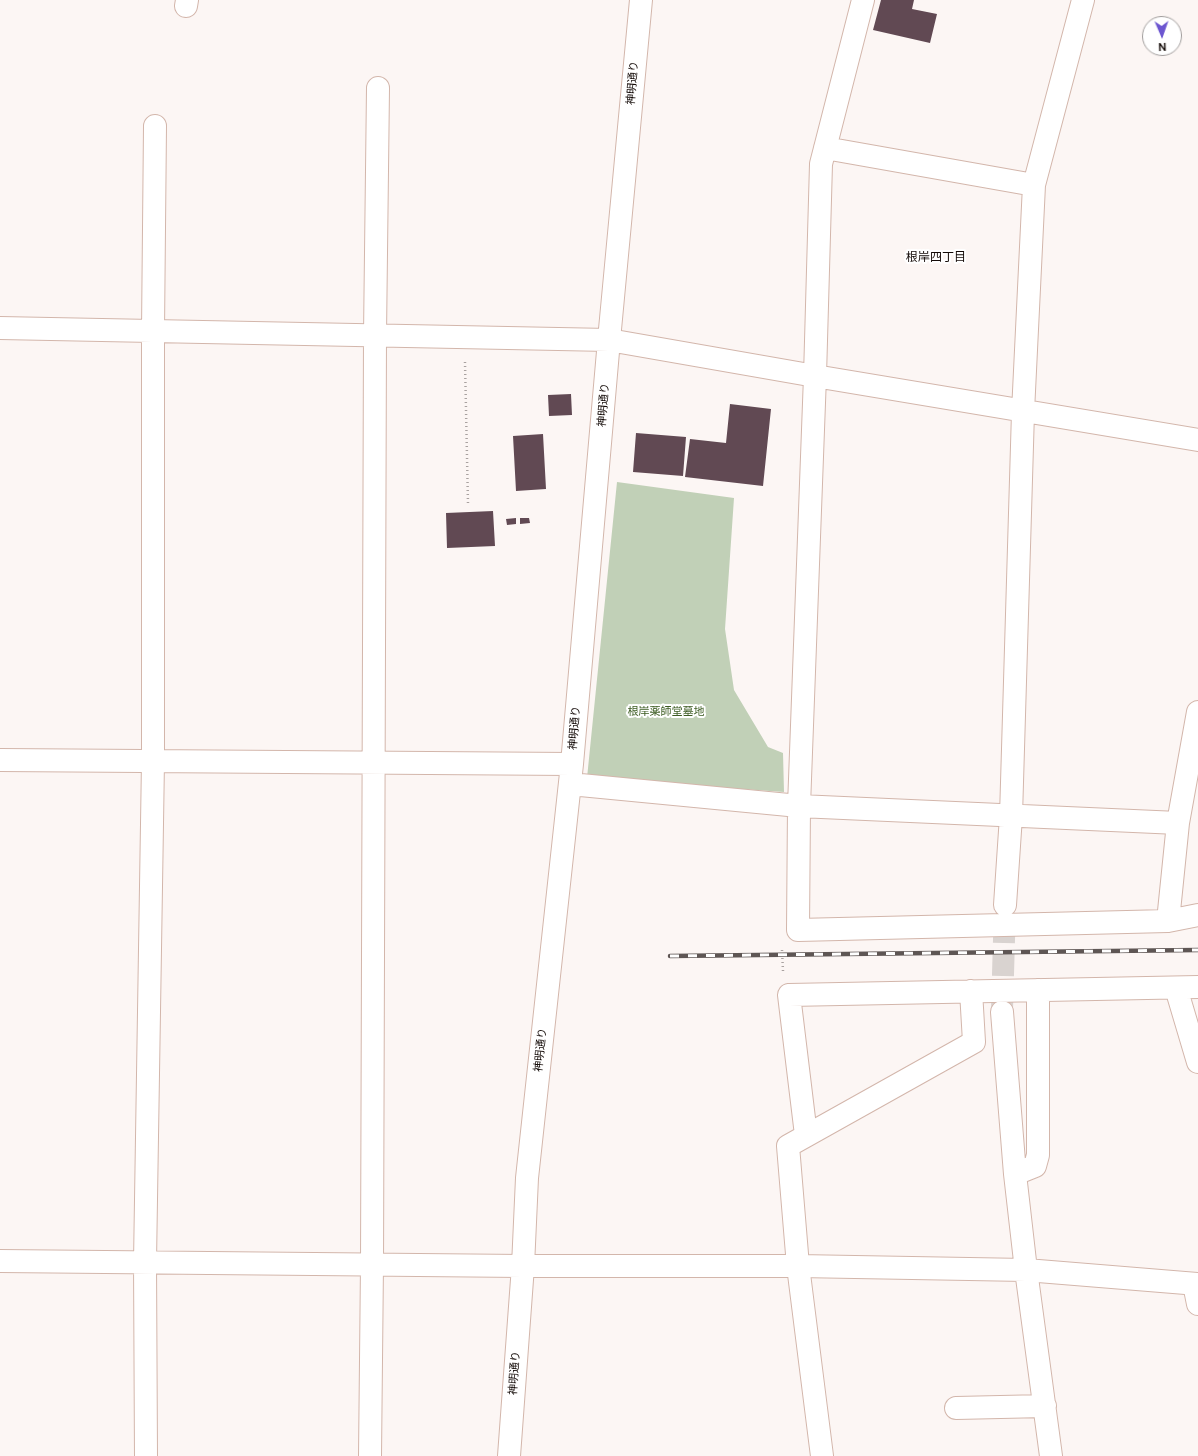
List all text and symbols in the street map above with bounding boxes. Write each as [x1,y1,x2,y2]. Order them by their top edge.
north arrow [1142,16,1182,56]
text: N [1158,40,1167,54]
street label: 神明通り [625,61,641,105]
district label: 根岸四丁目 [906,251,966,265]
street label: 神明通り [596,383,612,427]
park label: 根岸薬師堂墓地 [628,705,704,719]
street label: 神明通り [567,706,583,750]
street label: 神明通り [532,1027,550,1073]
street label: 神明通り [507,1351,523,1395]

